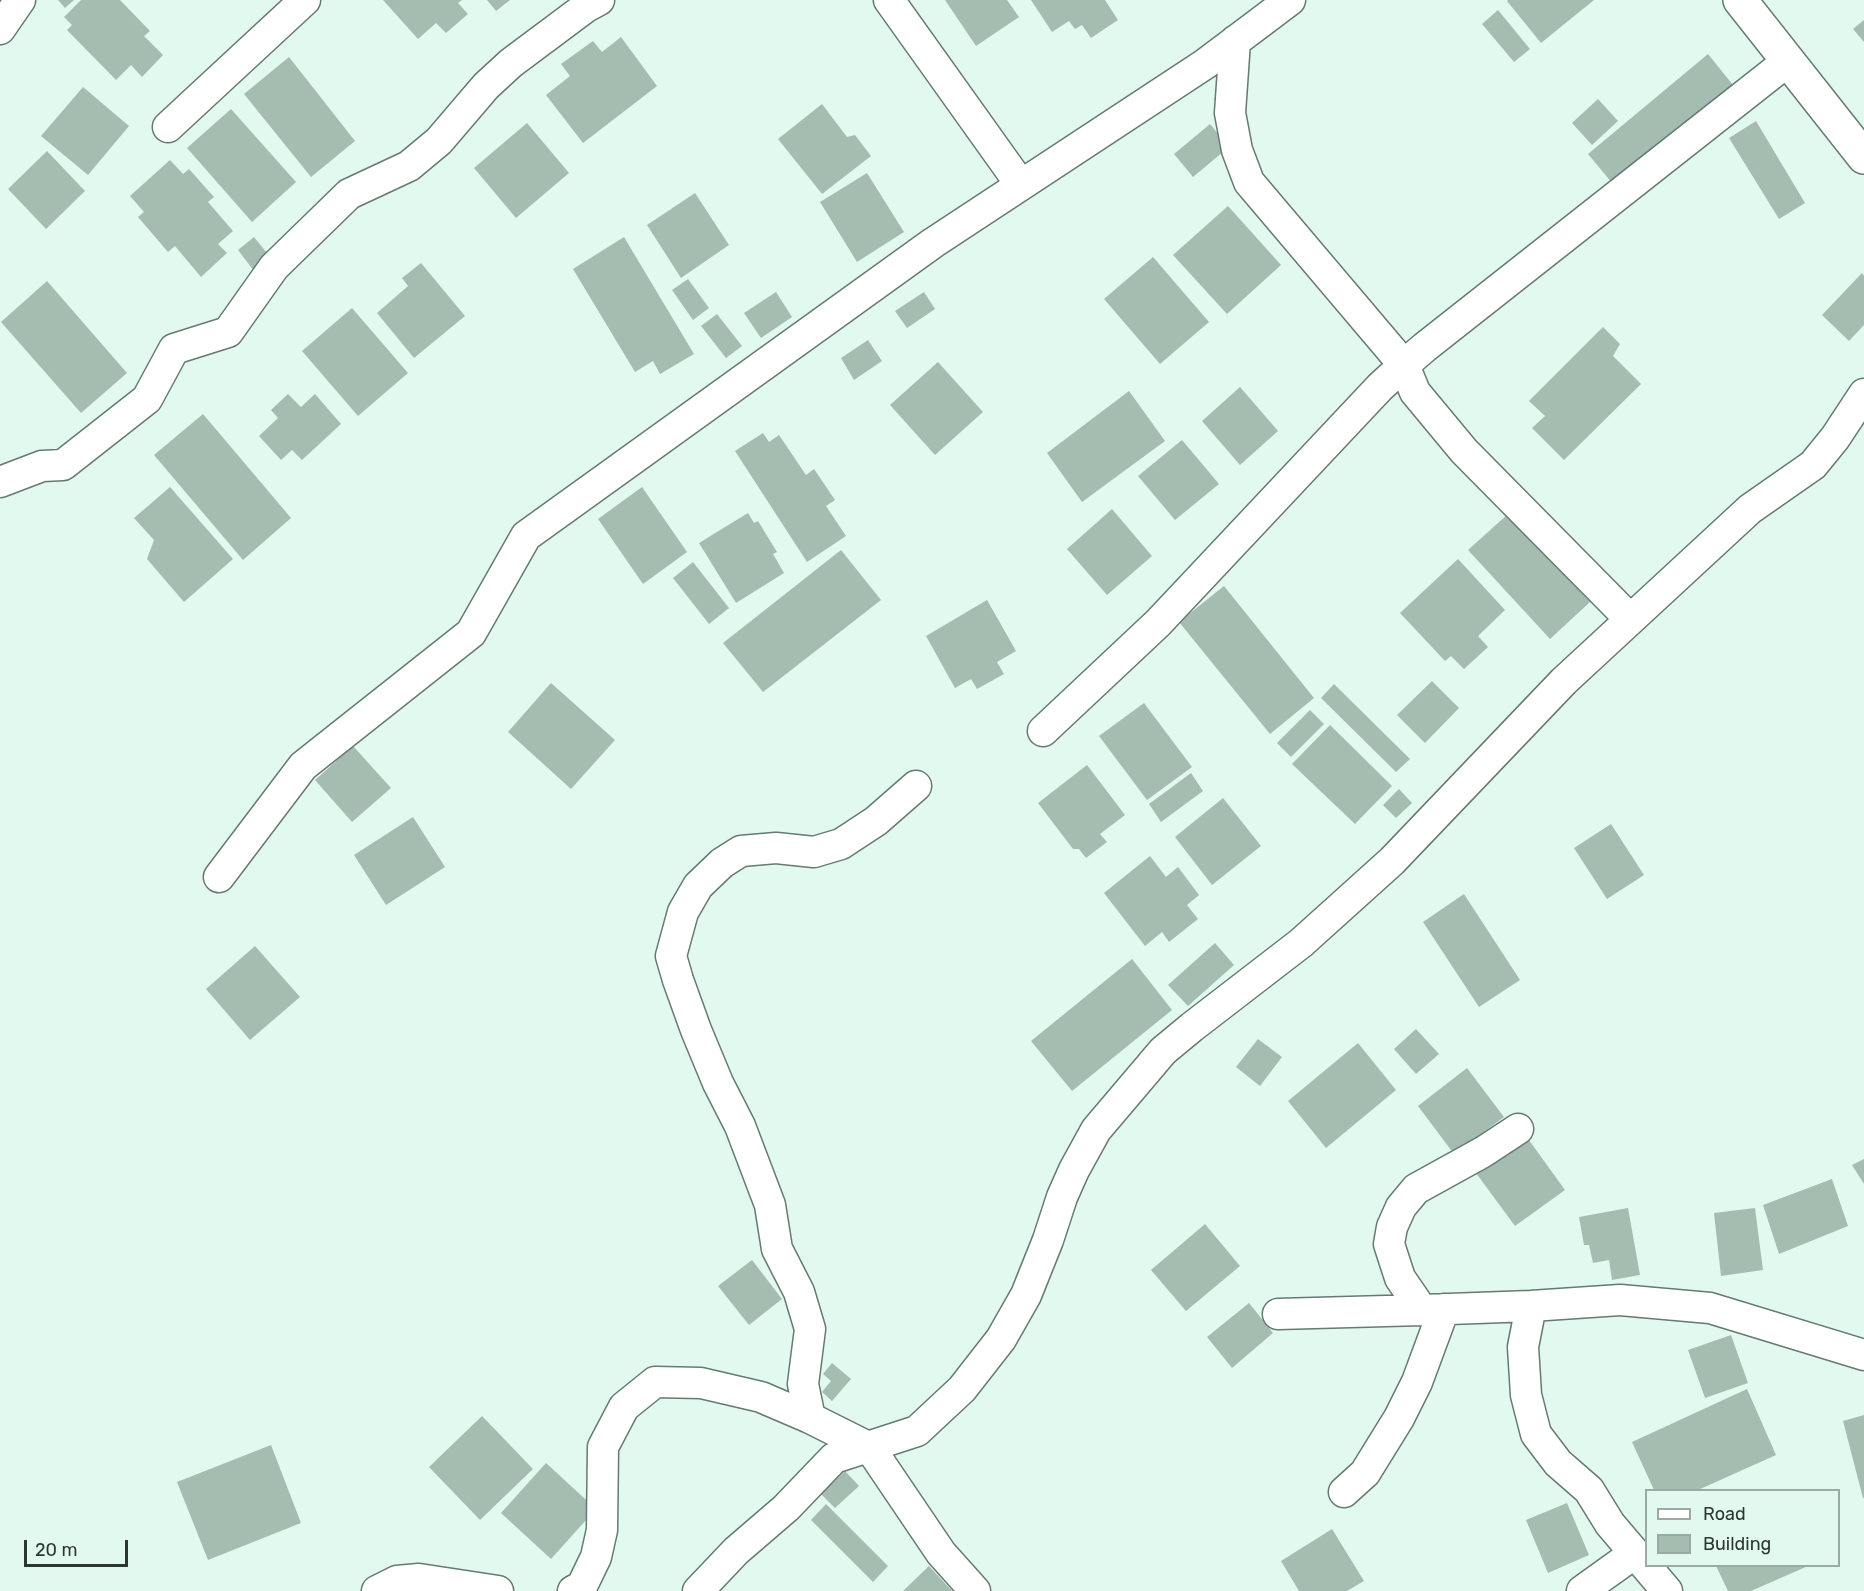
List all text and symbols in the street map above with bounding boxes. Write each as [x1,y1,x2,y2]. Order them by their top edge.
legend [1645,1489,1840,1567]
text: Road [1703,1503,1746,1525]
scale bar [27,1528,130,1566]
text: Building [1703,1533,1771,1555]
text: 20 m [35,1539,77,1561]

